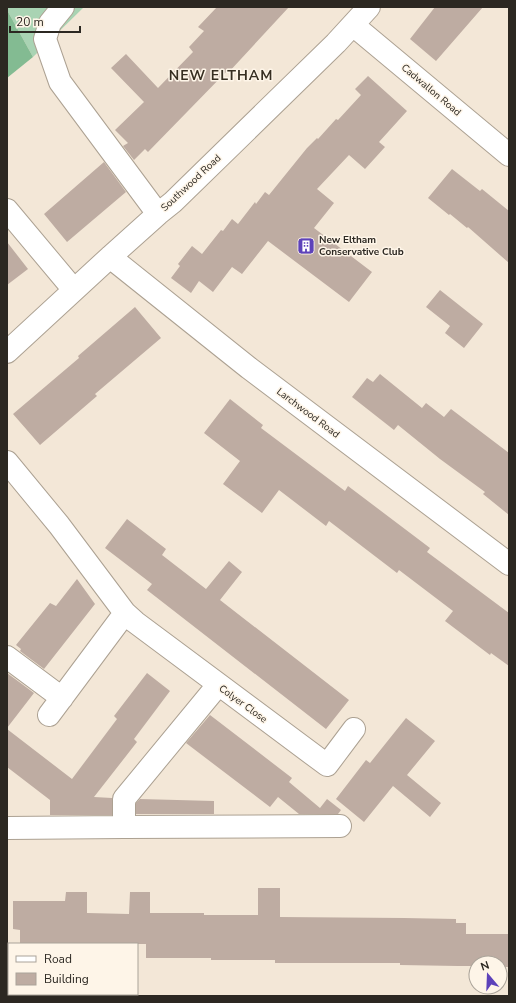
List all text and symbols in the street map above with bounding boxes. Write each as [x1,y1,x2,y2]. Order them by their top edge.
scale bar [10,8,80,34]
text: 20 m [16,14,44,30]
street label: Cadwallon Road [398,61,464,119]
district label: NEW ELTHAM [169,66,273,85]
street label: Southwood Road [158,151,224,215]
place label: New Eltham Conservative Club [319,233,404,259]
building icon: New Eltham Conservative Club [296,236,316,256]
street label: Larchwood Road [274,385,343,441]
street label: Colyer Close [216,682,270,726]
legend [8,943,138,995]
text: Road [44,951,72,967]
north arrow [468,955,508,995]
text: N [479,958,491,974]
text: Building [44,971,89,987]

